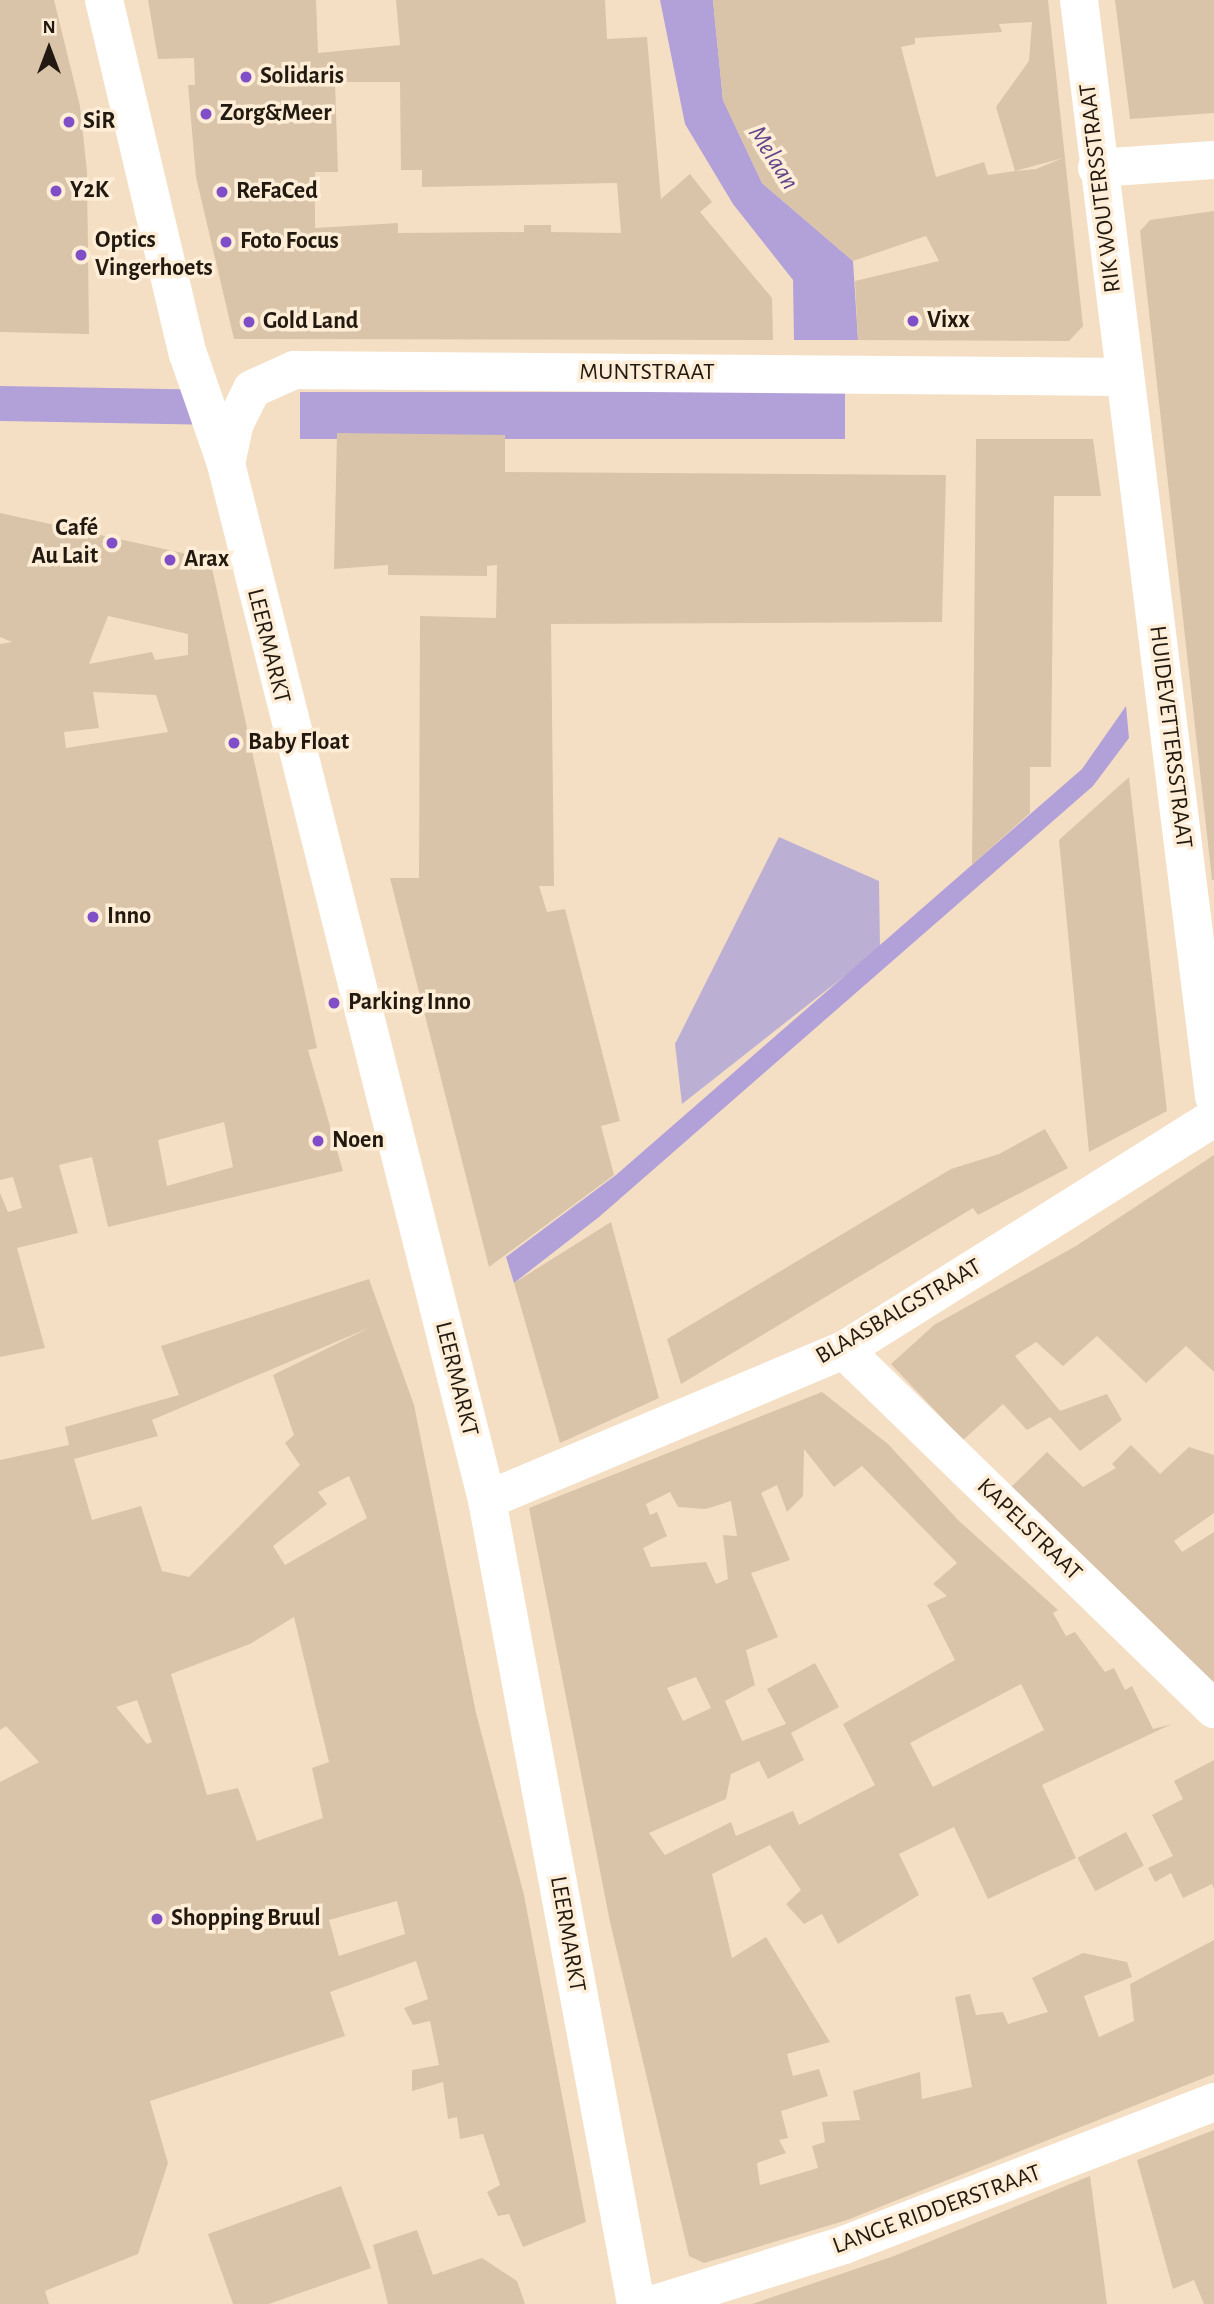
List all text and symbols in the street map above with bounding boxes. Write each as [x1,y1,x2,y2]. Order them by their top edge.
north arrow [14,14,84,84]
text: N [42,18,56,37]
place label: Solidaris [260,63,344,91]
marker: Solidaris [238,69,254,85]
street label: RIK WOUTERSSTRAAT [1074,82,1128,294]
place label: Zorg&Meer [220,100,332,128]
marker: Zorg&Meer [198,106,214,122]
place label: SiR [83,108,115,136]
marker: SiR [61,114,77,130]
water label: Melaan [741,120,805,196]
place label: Y2K [70,177,109,205]
place label: ReFaCed [236,178,318,206]
marker: Y2K [48,183,64,199]
marker: ReFaCed [214,184,230,200]
place label: Optics Vingerhoets [95,227,213,283]
place label: Foto Focus [240,228,339,256]
marker: Foto Focus [218,234,234,250]
marker: Optics Vingerhoets [73,247,89,263]
place label: Vixx [927,307,969,335]
place label: Gold Land [263,308,358,336]
marker: Vixx [905,313,921,329]
marker: Gold Land [241,314,257,330]
street label: MUNTSTRAAT [579,359,715,387]
place label: Café Au Lait [32,515,98,571]
marker: Café Au Lait [104,535,120,551]
place label: Arax [184,546,229,574]
marker: Arax [162,552,178,568]
street label: LEERMARKT [240,586,296,706]
street label: HUIDEVETTERSSTRAAT [1142,624,1198,850]
place label: Baby Float [248,729,349,757]
marker: Baby Float [226,735,242,751]
place label: Inno [107,903,151,931]
marker: Inno [85,909,101,925]
place label: Parking Inno [348,989,471,1017]
marker: Parking Inno [326,995,342,1011]
place label: Noen [332,1127,384,1155]
marker: Noen [310,1133,326,1149]
street label: BLAASBALGSTRAAT [811,1253,987,1371]
street label: LEERMARKT [428,1319,484,1439]
street label: KAPELSTRAAT [970,1473,1088,1587]
street label: LEERMARKT [543,1874,591,1994]
place label: Shopping Bruul [171,1905,320,1933]
marker: Shopping Bruul [149,1911,165,1927]
street label: LANGE RIDDERSTRAAT [829,2159,1045,2261]

